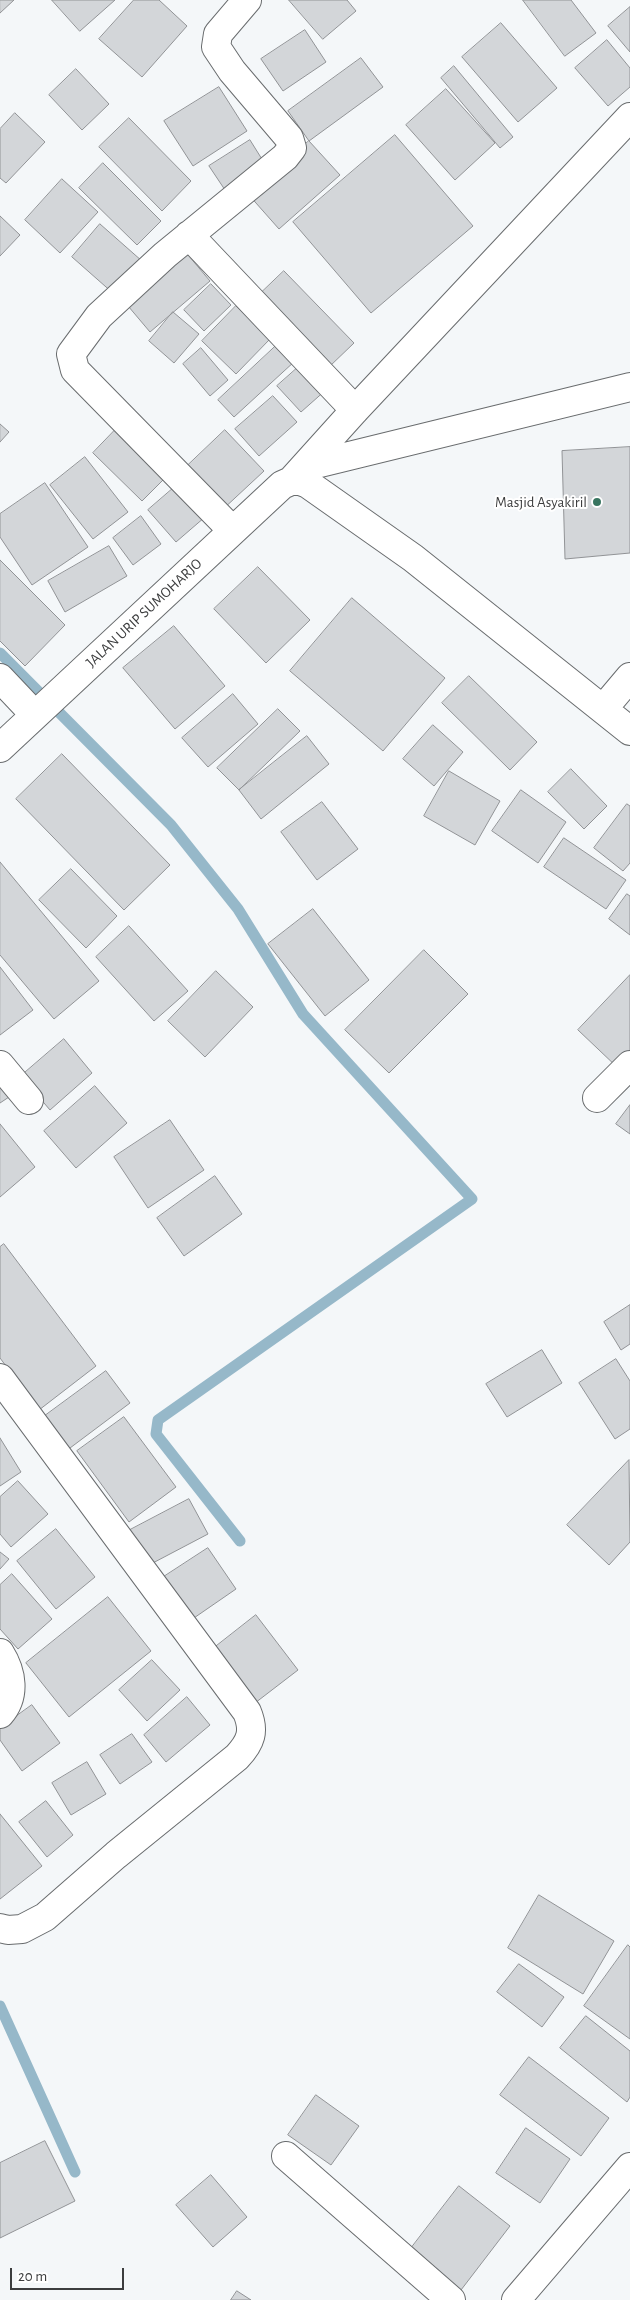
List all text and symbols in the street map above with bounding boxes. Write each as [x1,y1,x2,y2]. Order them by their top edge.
place label: Masjid Asyakiril [495,493,587,511]
marker: Masjid Asyakiril [591,496,603,508]
street label: JALAN URIP SUMOHARJO [82,555,206,671]
scale bar [12,2258,126,2290]
text: 20 m [18,2269,47,2284]

